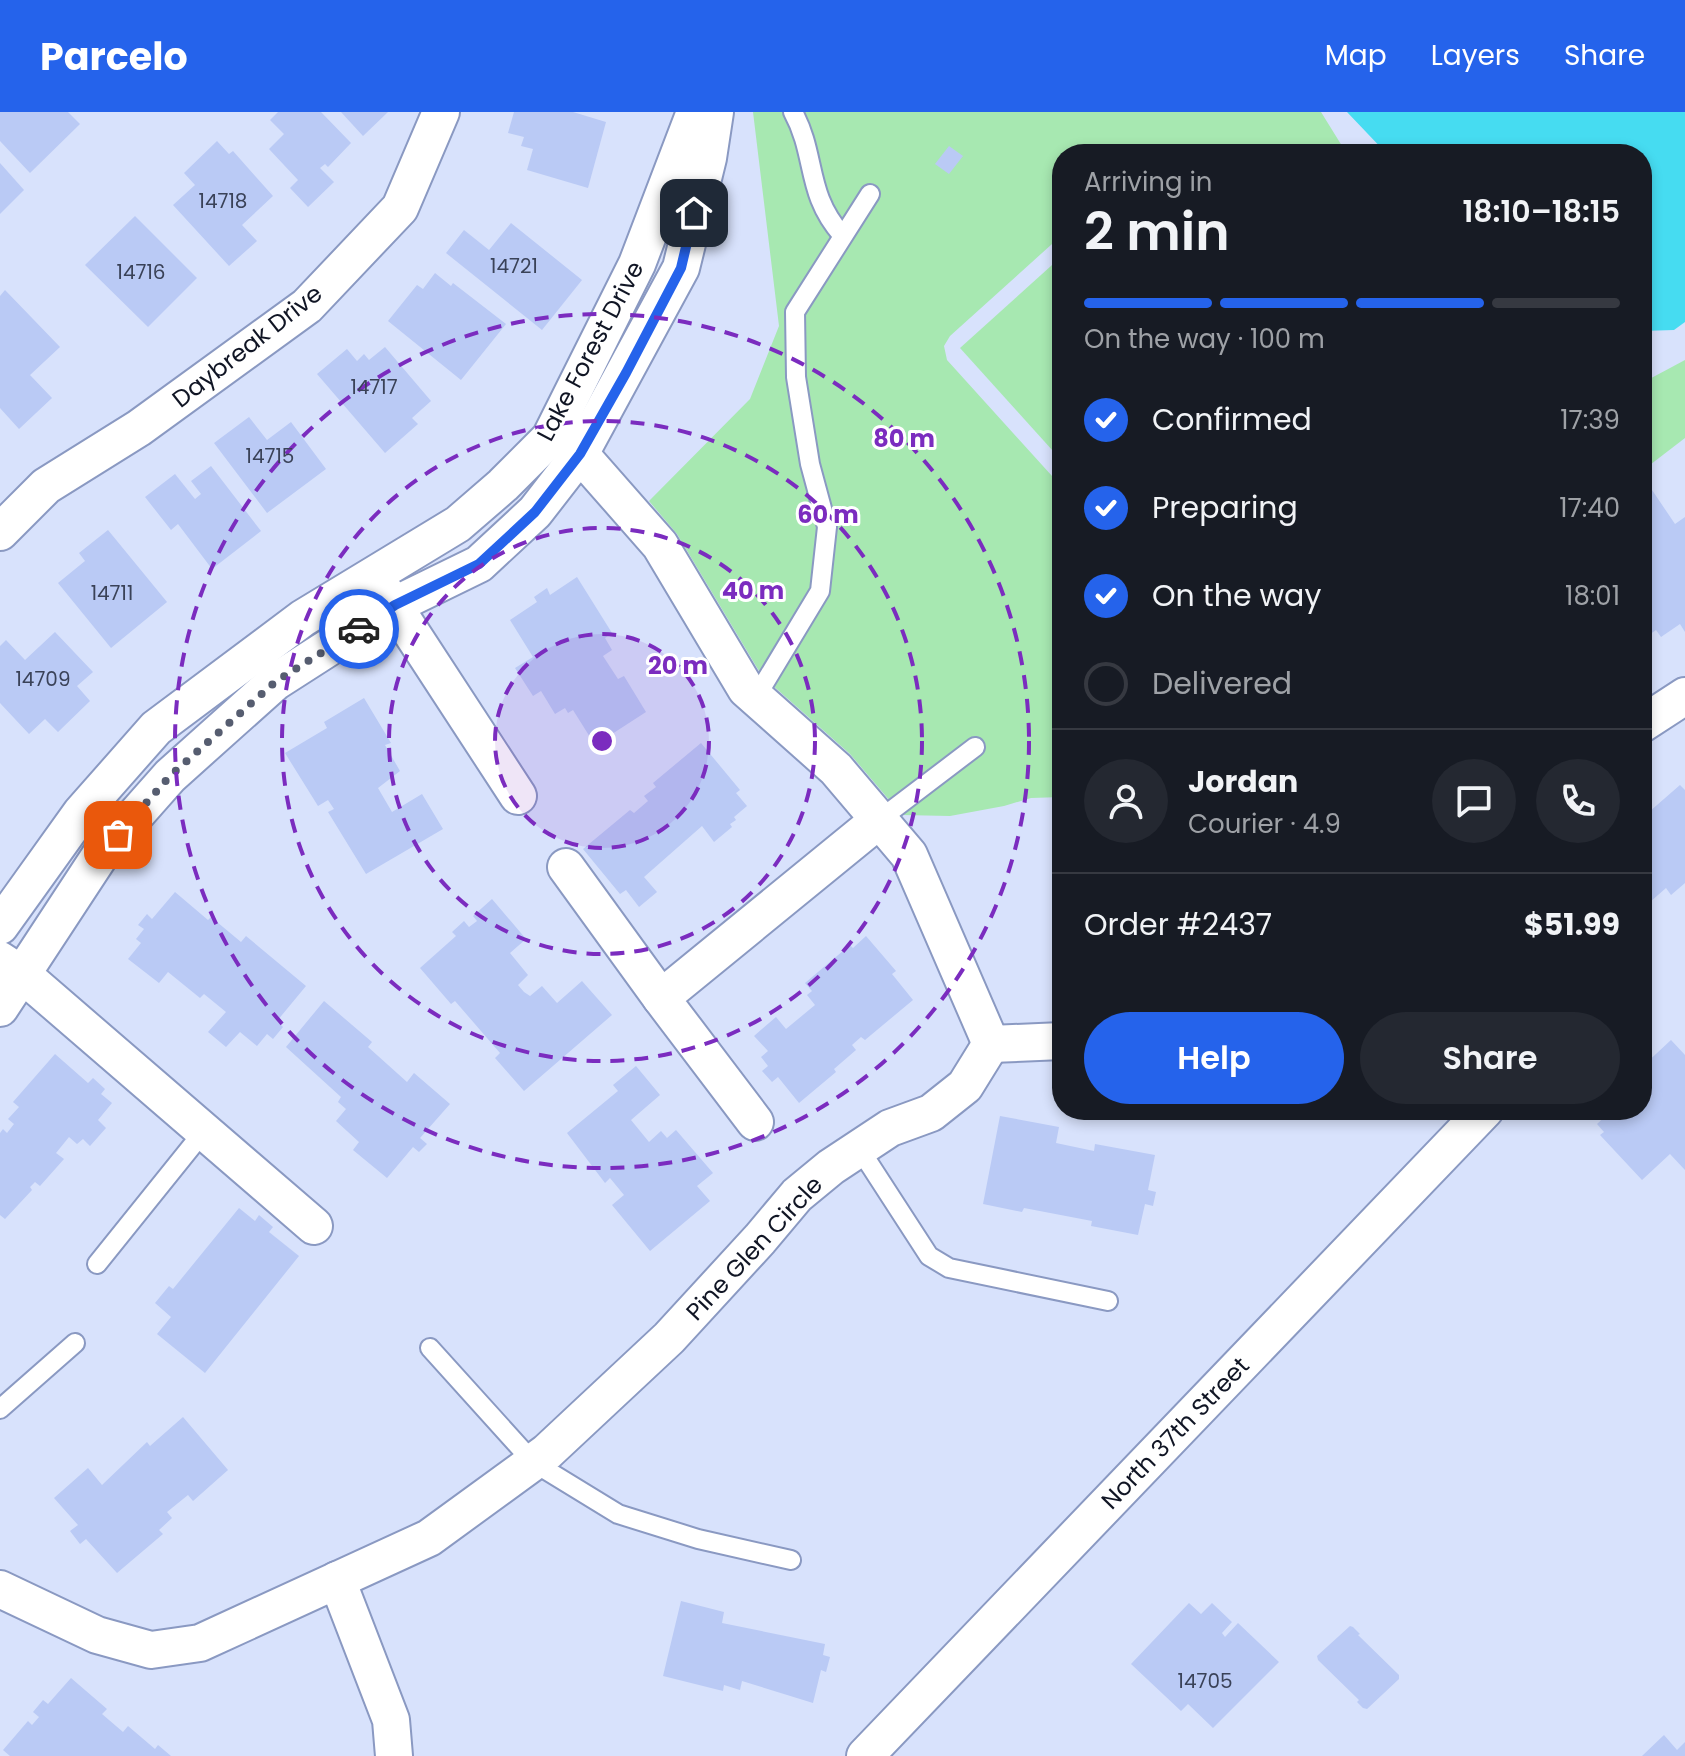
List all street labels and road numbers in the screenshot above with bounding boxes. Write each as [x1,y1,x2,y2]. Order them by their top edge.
street label: Lake Forest Drive [529,255,651,447]
street label: Daybreak Drive [165,277,329,415]
street label: Pine Glen Circle [678,1169,830,1327]
street label: North 37th Street [1094,1350,1256,1516]

